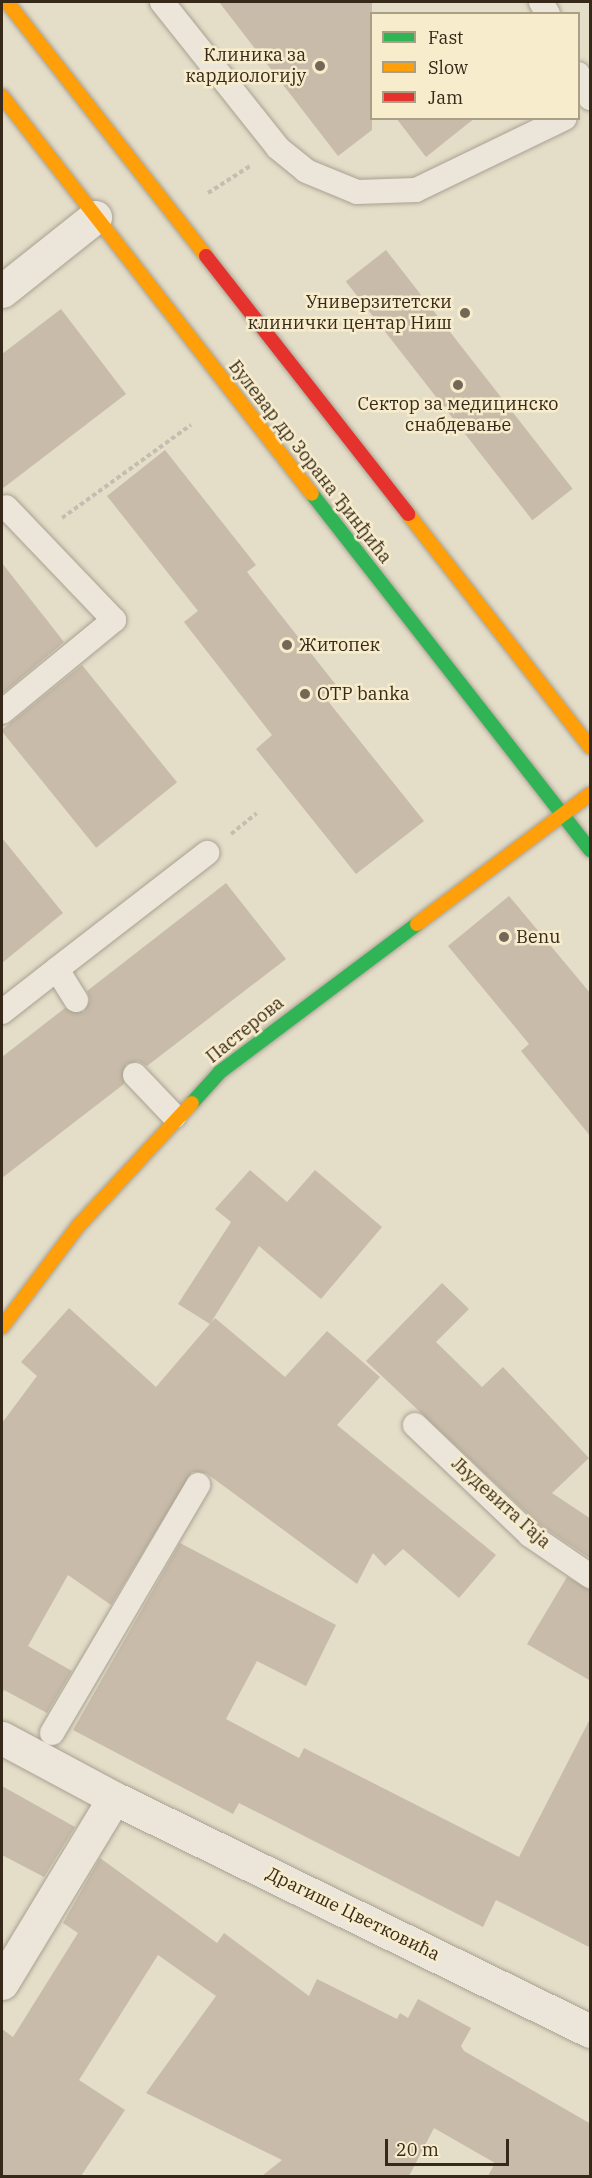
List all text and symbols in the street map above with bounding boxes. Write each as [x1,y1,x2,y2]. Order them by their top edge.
legend [370,12,580,120]
text: Fast [428,26,463,49]
place label: Клиника за кардиологију [185,45,306,88]
text: Slow [428,56,468,79]
marker: Клиника за кардиологију [311,57,329,75]
text: Jam [428,86,463,109]
place label: Универзитетски клинички центар Ниш [247,292,452,334]
marker: Универзитетски клинички центар Ниш [456,304,474,322]
street label: Булевар др Зорана Ђинђића [224,356,396,568]
marker: Сектор за медицинско снабдевање [451,378,465,392]
place label: Сектор за медицинско снабдевање [358,394,558,436]
place label: Житопек [299,634,380,656]
marker: Житопек [280,638,294,652]
place label: OTP banka [317,683,410,705]
marker: OTP banka [298,687,312,701]
place label: Benu [516,926,560,948]
marker: Benu [497,930,511,944]
street label: Пастерова [202,992,288,1068]
street label: Људевита Гаја [447,1453,555,1553]
street label: Драгише Цветковића [263,1863,443,1965]
scale bar [388,2127,512,2165]
text: 20 m [396,2138,439,2161]

